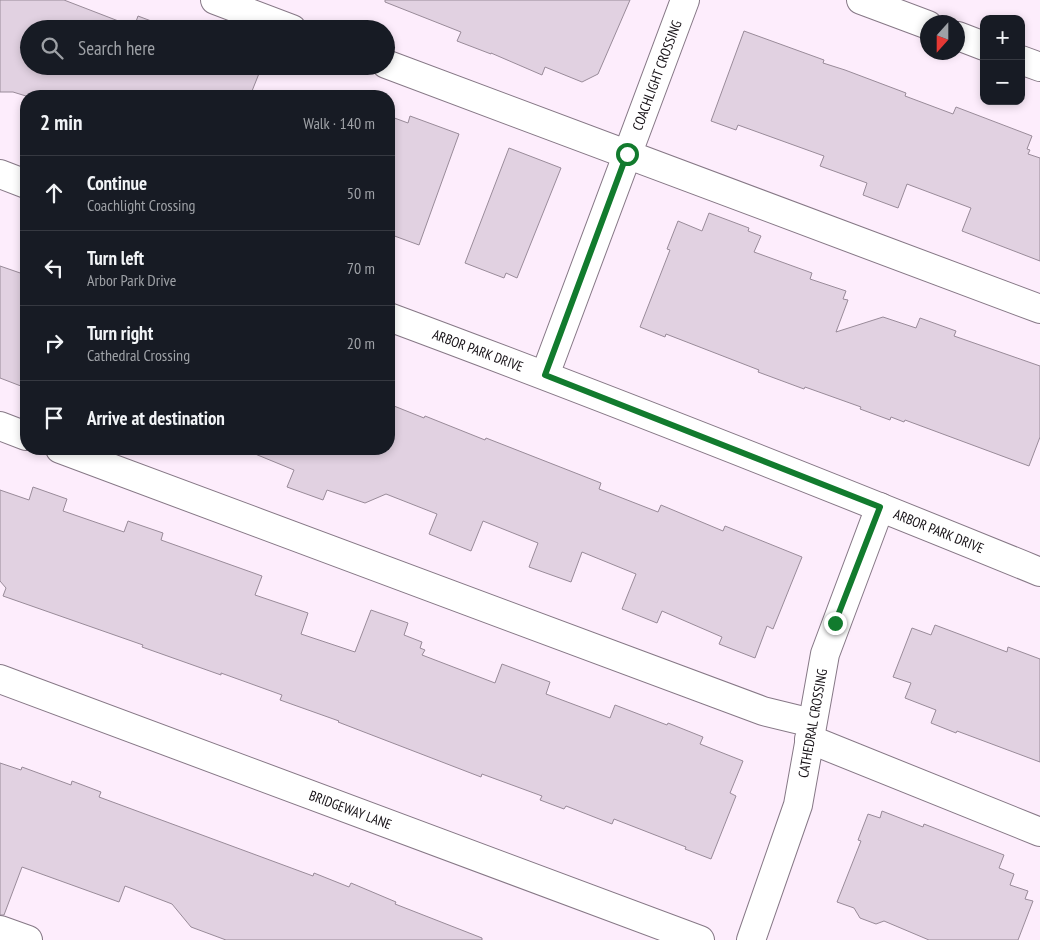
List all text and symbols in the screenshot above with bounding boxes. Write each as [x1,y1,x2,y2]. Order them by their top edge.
north arrow [920,15,965,60]
map controls [980,15,1025,105]
button: + [980,15,1025,60]
street label: COACHLIGHT CROSSING [628,18,686,133]
search box [20,20,395,75]
icon: search [38,34,66,62]
text: Search here [78,36,155,60]
button: − [980,60,1025,105]
text: 2 min [40,109,82,136]
text: Walk · 140 m [303,113,375,133]
route start [616,143,639,166]
text: Continue [87,171,147,195]
icon: ahead [40,179,68,207]
text: 50 m [347,183,375,203]
text: Coachlight Crossing [87,195,196,215]
text: Turn left [87,246,144,270]
icon: left [40,254,68,282]
text: 70 m [347,258,375,278]
text: Arbor Park Drive [87,270,176,290]
text: Turn right [87,321,153,345]
street label: ARBOR PARK DRIVE [430,325,526,376]
icon: right [40,329,68,357]
text: 20 m [347,333,375,353]
text: Cathedral Crossing [87,345,190,365]
icon: arrive [40,404,68,432]
text: Arrive at destination [87,406,225,430]
street label: ARBOR PARK DRIVE [891,505,987,557]
route end [824,612,847,635]
street label: CATHEDRAL CROSSING [794,667,831,779]
street label: BRIDGEWAY LANE [307,786,394,833]

